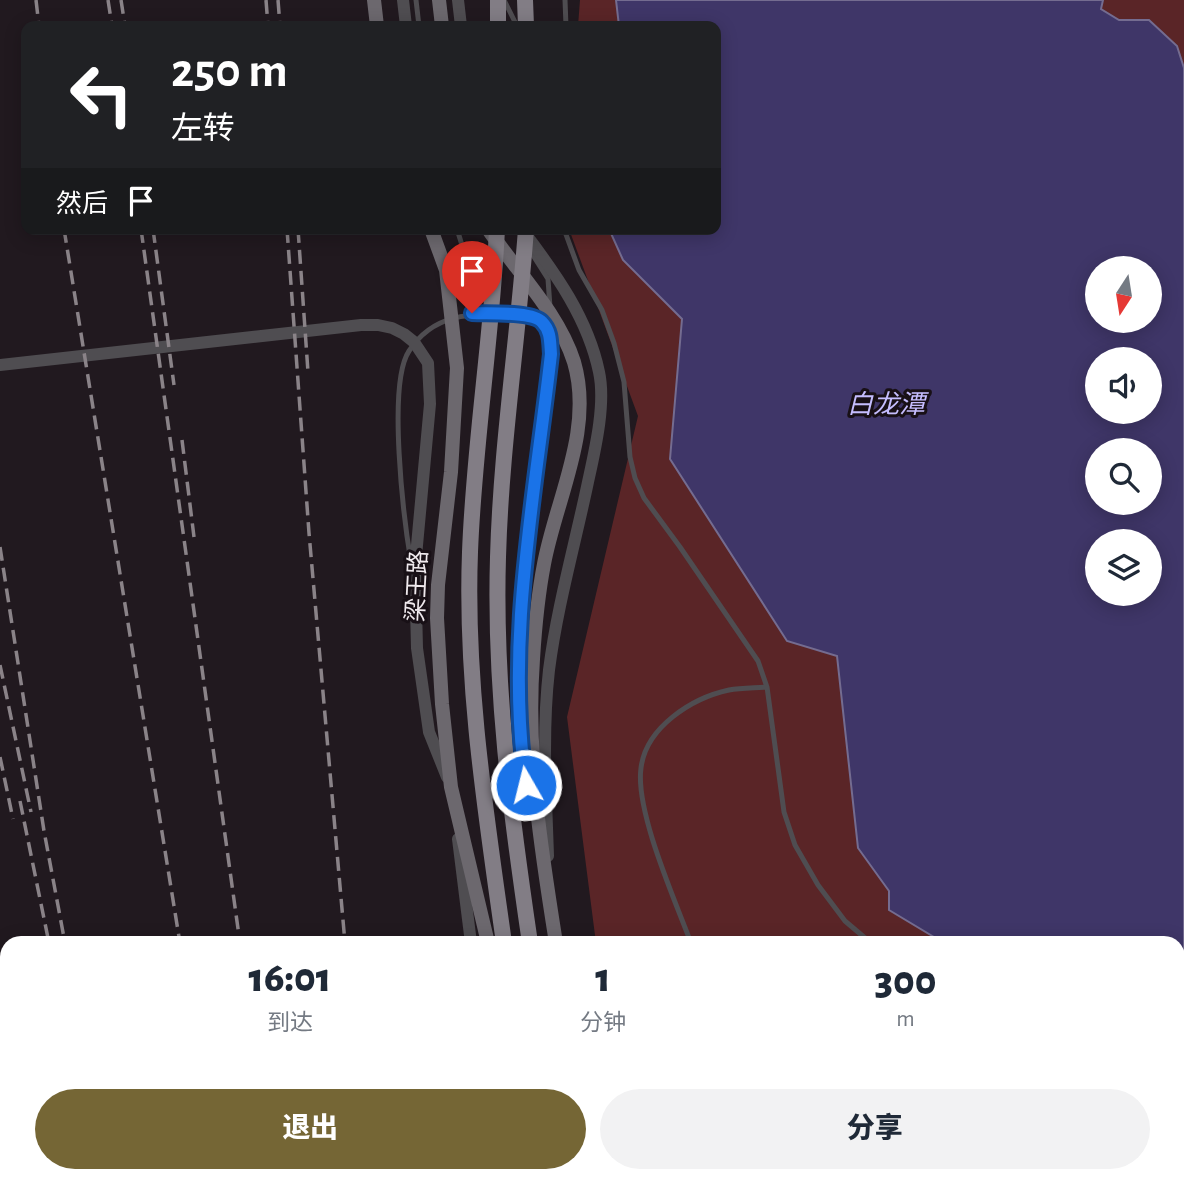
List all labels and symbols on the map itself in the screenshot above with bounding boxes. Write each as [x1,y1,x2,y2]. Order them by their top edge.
pin [442,241,502,313]
north arrow [1085,256,1162,332]
water label: 白龙潭 [847,391,929,418]
street label: 梁王路 [402,549,432,623]
position arrow [489,748,563,822]

